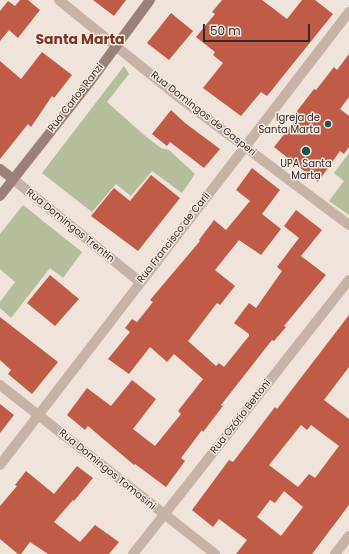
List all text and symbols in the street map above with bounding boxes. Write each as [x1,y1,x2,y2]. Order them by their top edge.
scale bar [205,16,312,42]
text: 50 m [210,22,241,39]
district label: Santa Marta [35,32,125,48]
street label: Rua Carlos Ranzi [46,62,106,134]
street label: Rua Domingos de Gasperi [148,69,258,159]
place label: Igreja de Santa Marta [258,112,320,136]
marker: Igreja de Santa Marta [323,119,333,129]
marker: UPA Santa Marta [300,145,312,157]
place label: UPA Santa Marta [280,158,332,182]
street label: Rua Domingos Trentin [24,187,116,265]
street label: Rua Francisco de Carli [135,190,213,286]
street label: Rua Ozório Bettoni [208,378,274,456]
street label: Rua Domingos Tomasini [56,427,158,513]

